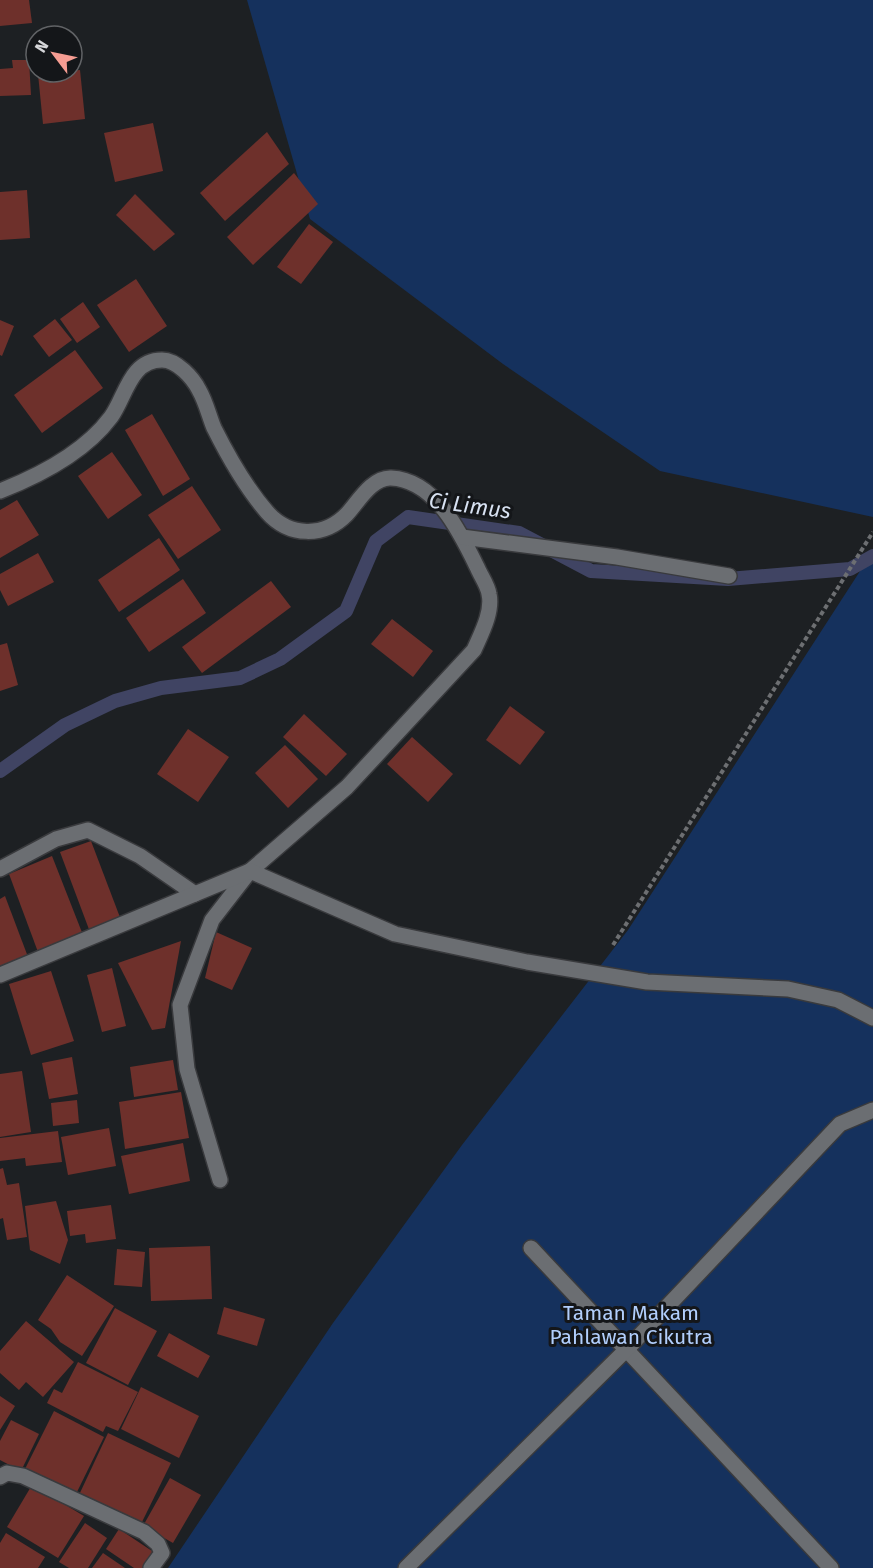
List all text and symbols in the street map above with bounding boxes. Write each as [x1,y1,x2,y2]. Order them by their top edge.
north arrow [24,24,84,84]
text: N [31,37,53,56]
water label: Ci Limus [427,486,513,525]
park label: Taman Makam Pahlawan Cikutra [549,1300,713,1350]

